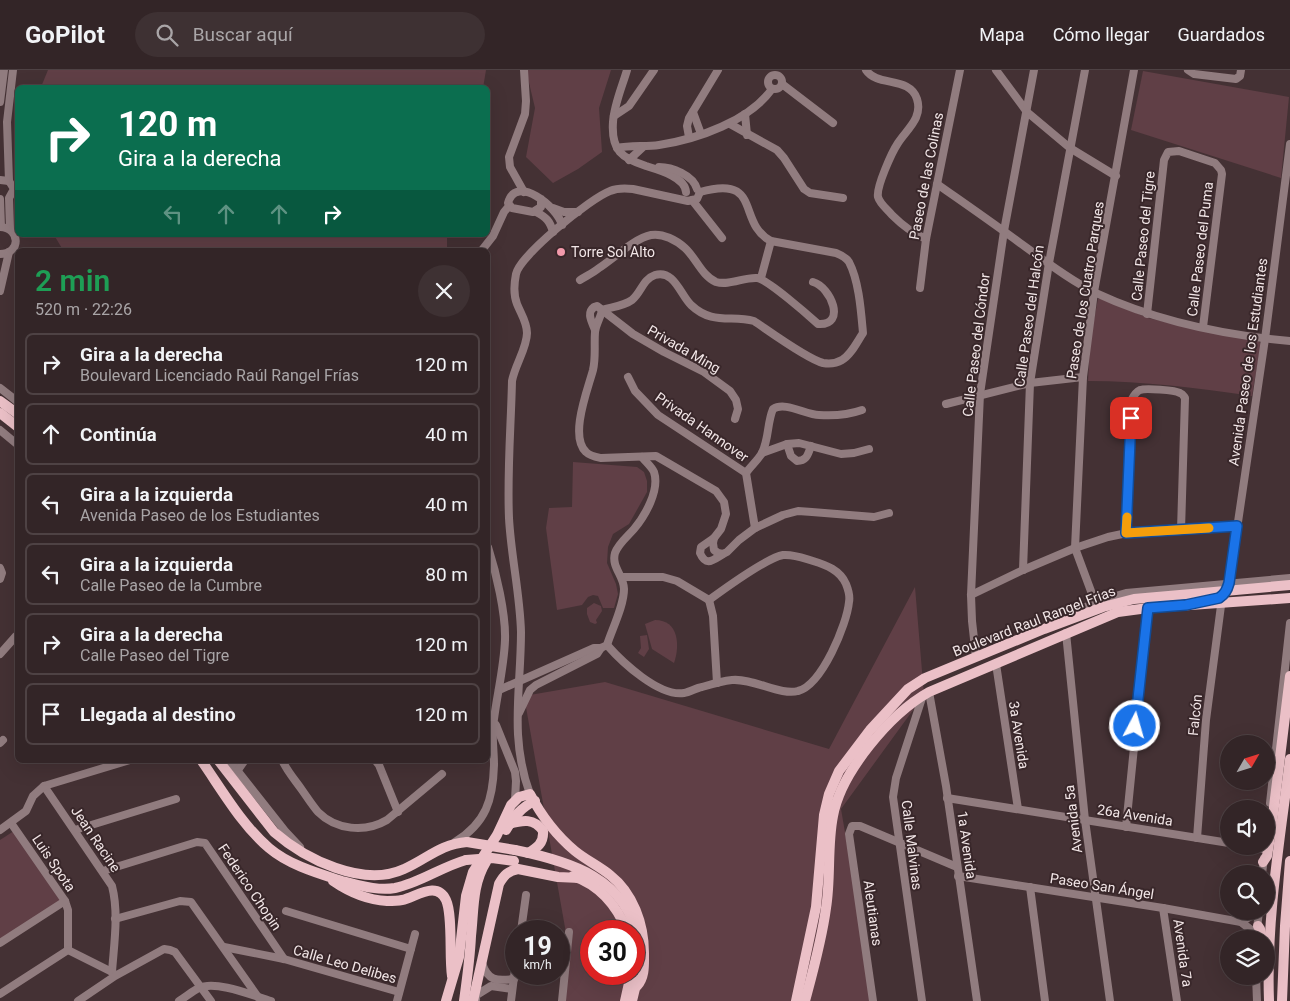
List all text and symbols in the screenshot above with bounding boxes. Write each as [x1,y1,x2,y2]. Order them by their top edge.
search box [135,12,485,57]
text: GoPilot [25,21,105,49]
icon: search [153,21,181,49]
text: Buscar aquí [193,23,293,46]
text: Mapa [979,24,1025,45]
text: Cómo llegar [1053,24,1149,45]
text: Guardados [1177,24,1265,45]
text: 120 m [118,104,217,145]
icon: right [35,105,100,170]
street label: Paseo de las Colinas [906,111,946,241]
text: Gira a la derecha [118,146,282,171]
street label: Calle Paseo del Tigre [1128,170,1158,302]
street label: Calle Paseo del Puma [1184,181,1216,317]
icon: left [159,200,187,228]
icon: ahead [212,200,240,228]
icon: ahead [265,200,293,228]
icon: right [318,200,346,228]
street label: Paseo de los Cuatro Parques [1063,200,1107,380]
place label: Torre Sol Alto [571,244,655,260]
street label: Calle Paseo del Halcón [1011,244,1047,388]
marker: Torre Sol Alto [555,246,567,258]
street label: Avenida Paseo de los Estudiantes [1225,257,1271,467]
text: 2 min [35,263,110,298]
button: close [418,265,470,317]
street label: Calle Paseo del Cóndor [959,272,993,418]
text: 520 m · 22:26 [35,300,132,319]
street label: Privada Ming [645,322,723,376]
text: Gira a la derecha [80,343,223,366]
icon: right [37,350,65,378]
text: 120 m [415,353,468,376]
text: Boulevard Licenciado Raúl Rangel Frías [80,366,359,385]
street label: Privada Hannover [652,389,752,465]
pin [1110,397,1152,439]
icon: arrive [1117,404,1145,432]
icon: ahead [37,420,65,448]
text: Continúa [80,423,157,446]
text: 40 m [425,423,468,446]
text: Gira a la izquierda [80,483,233,506]
icon: left [37,490,65,518]
text: 40 m [425,493,468,516]
text: Avenida Paseo de los Estudiantes [80,506,320,525]
text: Gira a la izquierda [80,553,233,576]
icon: left [37,560,65,588]
text: 80 m [425,563,468,586]
text: Calle Paseo de la Cumbre [80,576,262,595]
street label: Boulevard Raul Rangel Frias [950,583,1118,659]
text: Gira a la derecha [80,623,223,646]
icon: right [37,630,65,658]
text: 120 m [415,633,468,656]
text: Calle Paseo del Tigre [80,646,229,665]
street label: Falcón [1185,693,1205,737]
position arrow [1108,699,1160,751]
icon: arrive [37,700,65,728]
street label: 3a Avenida [1006,700,1032,770]
text: Llegada al destino [80,703,236,726]
text: 120 m [415,703,468,726]
north arrow [1220,735,1275,790]
map controls [1220,735,1275,985]
street label: Avenida 5a [1061,784,1085,854]
street label: Calle Malvinas [899,799,925,891]
button: sound [1220,800,1275,855]
street label: 26a Avenida [1096,801,1174,829]
street label: Jean Racine [68,803,124,875]
street label: 1a Avenida [954,810,980,880]
street label: Luis Spota [29,831,79,895]
street label: Federico Chopin [215,841,285,933]
button: search [1220,865,1275,920]
street label: Paseo San Ángel [1049,869,1155,902]
street label: Aleutianas [860,879,886,947]
street label: Avenida 7a [1170,918,1196,988]
speed limit sign: 30 [580,920,645,985]
button: layers [1220,930,1275,985]
text: 19 [523,932,552,961]
street label: Calle Leo Delibes [291,942,399,986]
text: km/h [523,958,552,972]

